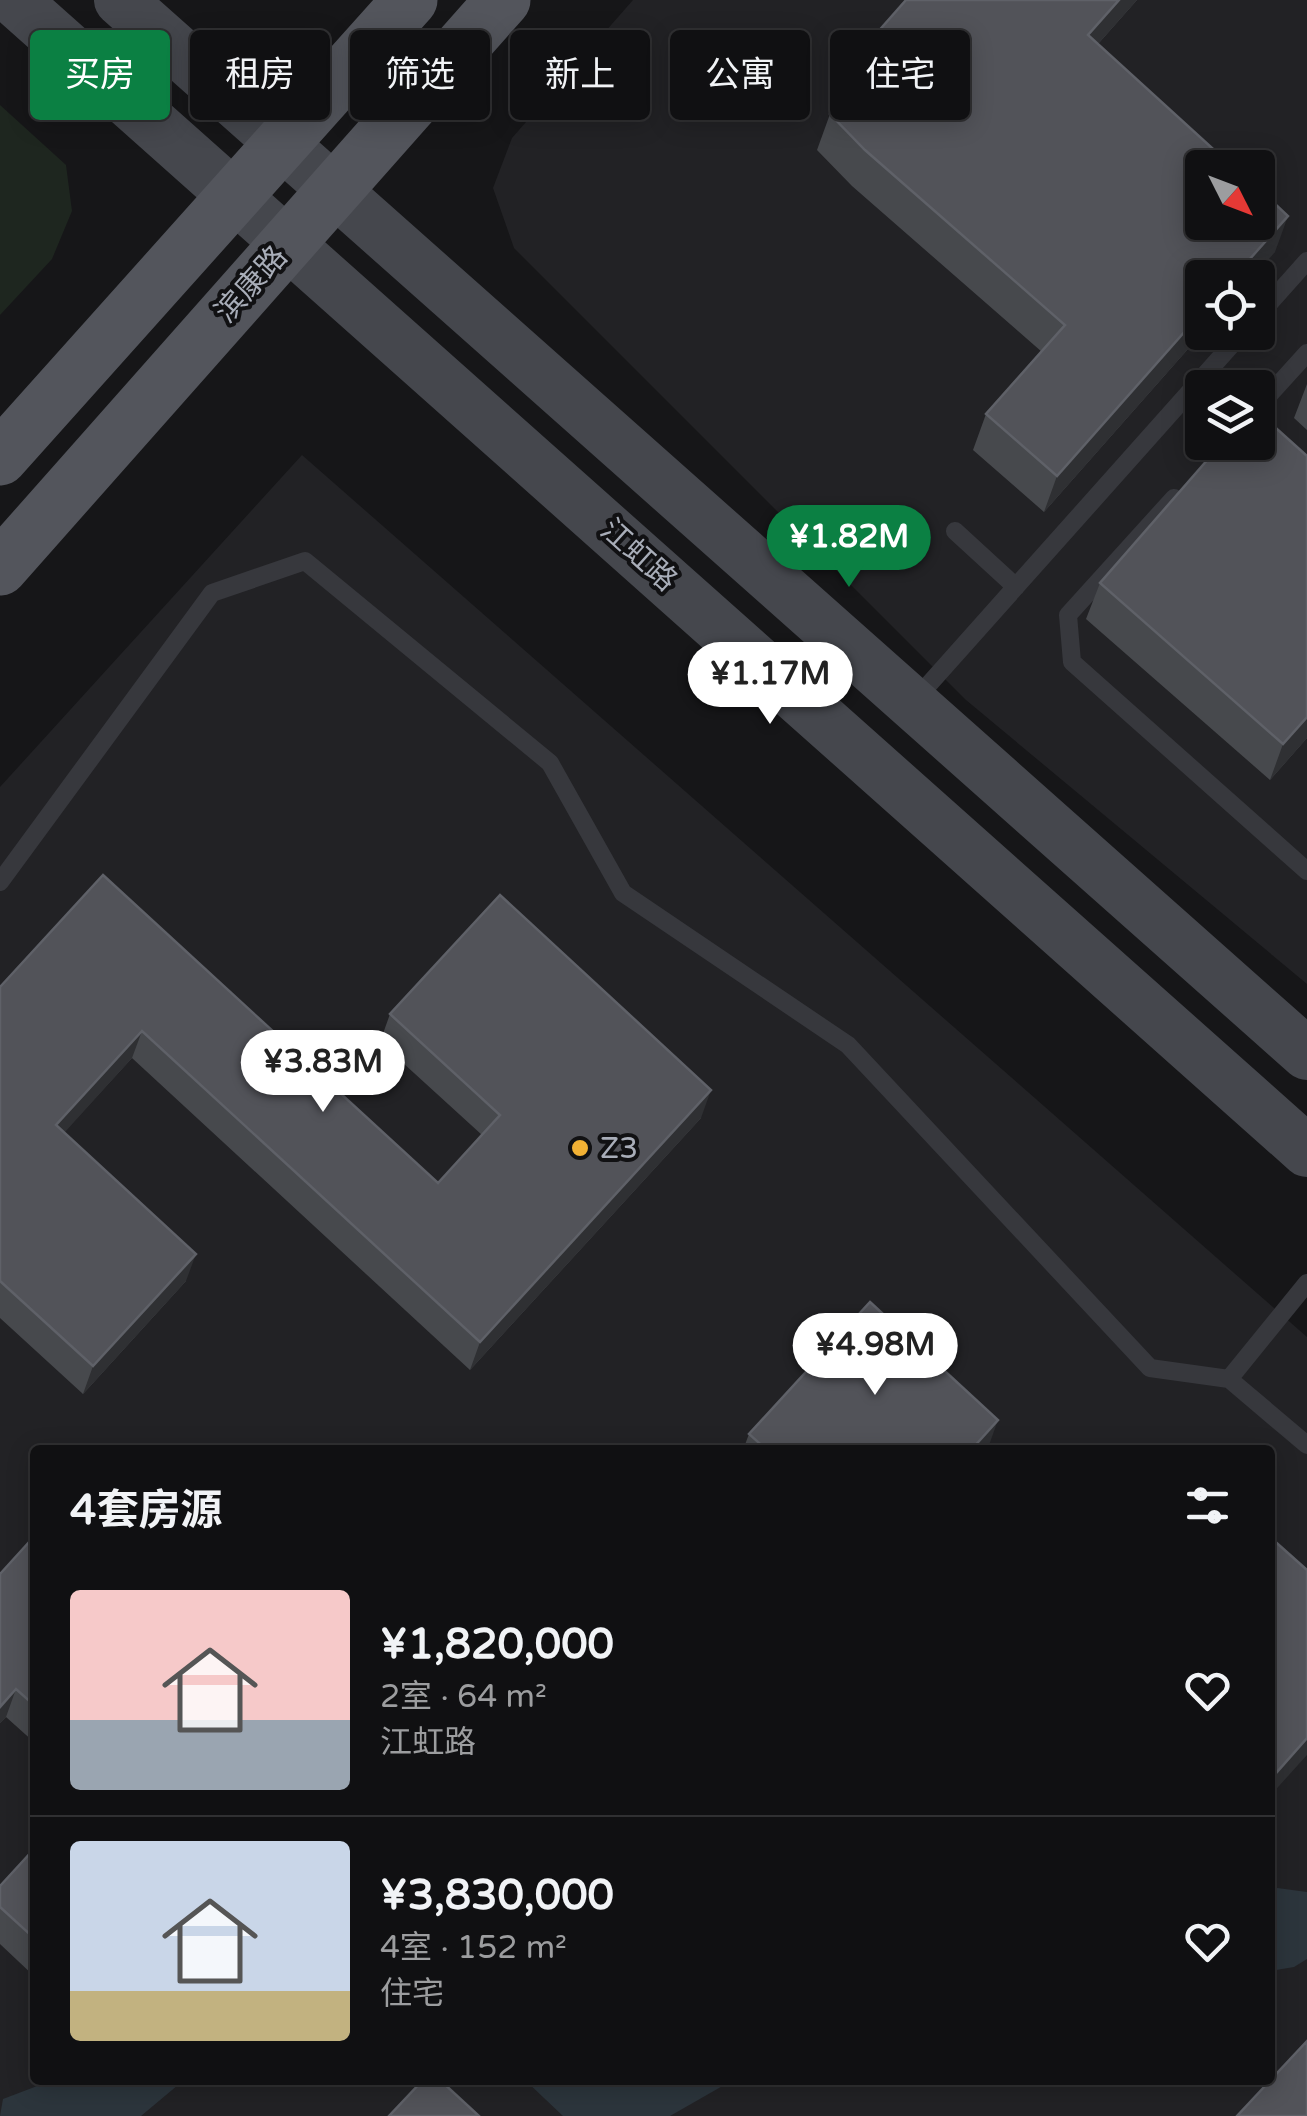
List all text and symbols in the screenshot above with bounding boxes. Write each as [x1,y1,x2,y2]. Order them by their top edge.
chip: 买房 [30,30,170,120]
chip: 租房 [190,30,330,120]
chip: 筛选 [350,30,490,120]
chip: 新上 [510,30,650,120]
chip: 公寓 [670,30,810,120]
chip: 住宅 [830,30,970,120]
north arrow [1185,150,1275,240]
map controls [1185,150,1275,460]
street label: 滨康路 [208,239,295,330]
button: locate [1185,260,1275,350]
button: layers [1185,370,1275,460]
pin: ¥1.82M [768,505,930,590]
street label: 江虹路 [593,512,684,599]
text: ¥1.82M [789,518,909,556]
pin: ¥1.17M [689,642,851,727]
text: ¥1.17M [710,655,830,693]
pin: ¥3.83M [242,1030,404,1115]
text: ¥3.83M [263,1043,383,1081]
place label: Z3 [600,1130,638,1167]
marker: Z3 [569,1137,591,1159]
pin: ¥4.98M [794,1313,956,1398]
text: ¥4.98M [815,1326,935,1364]
icon: filters [1180,1478,1235,1533]
text: 4套房源 [70,1485,222,1536]
text: ¥1,820,000 [380,1619,614,1670]
icon: home [150,1630,270,1750]
icon: heart [1180,1663,1235,1718]
text: 2室 · 64 m² [380,1678,547,1716]
text: 江虹路 [380,1724,476,1762]
text: ¥3,830,000 [380,1870,614,1921]
icon: home [150,1881,270,2001]
icon: heart [1180,1914,1235,1969]
text: 4室 · 152 m² [380,1929,567,1967]
text: 住宅 [380,1975,444,2013]

